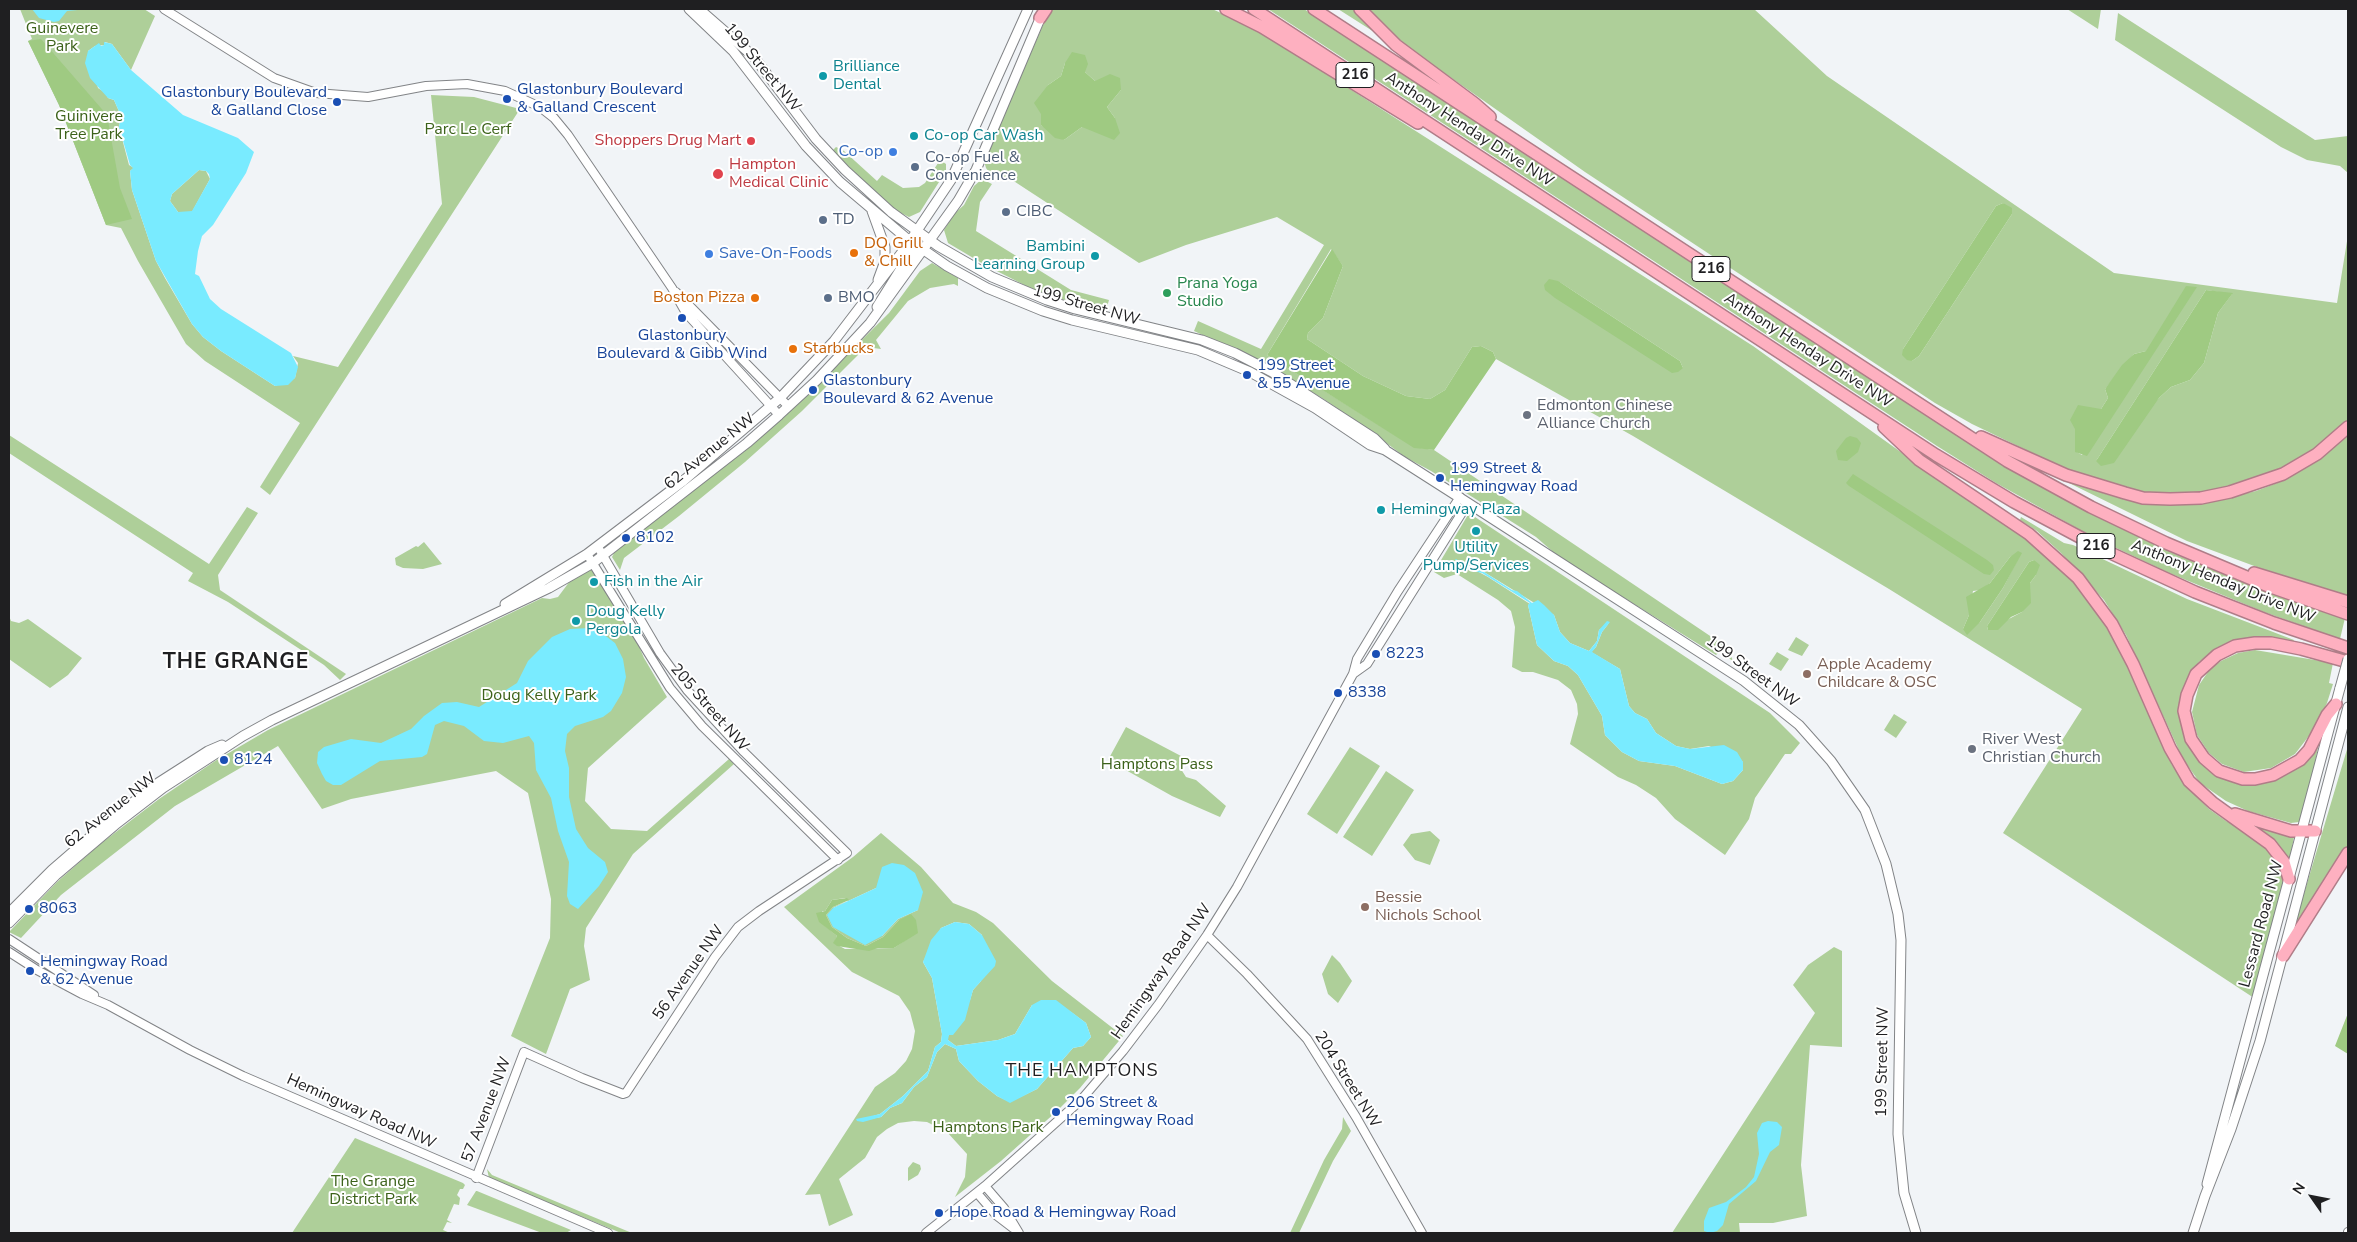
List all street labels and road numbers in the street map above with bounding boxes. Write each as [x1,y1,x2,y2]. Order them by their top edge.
street label: 199 Street NW [719,20,805,116]
road number: 216 [1336,62,1374,88]
street label: Anthony Henday Drive NW [1381,68,1557,192]
road number: 216 [1692,256,1730,282]
street label: 199 Street NW [1030,282,1142,330]
street label: Anthony Henday Drive NW [1720,289,1896,413]
street label: 62 Avenue NW [661,410,759,494]
road number: 216 [2077,534,2115,558]
street label: Anthony Henday Drive NW [2128,536,2318,628]
street label: 199 Street NW [1702,632,1802,712]
street label: 205 Street NW [666,660,752,756]
street label: 62 Avenue NW [61,769,161,853]
street label: Lessard Road NW [2236,858,2288,990]
street label: Hemingway Road NW [1108,900,1216,1044]
street label: 56 Avenue NW [649,922,729,1024]
street label: 199 Street NW [1872,1007,1894,1117]
street label: 204 Street NW [1310,1028,1384,1132]
street label: 57 Avenue NW [458,1055,516,1165]
street label: Hemingway Road NW [283,1070,439,1154]

